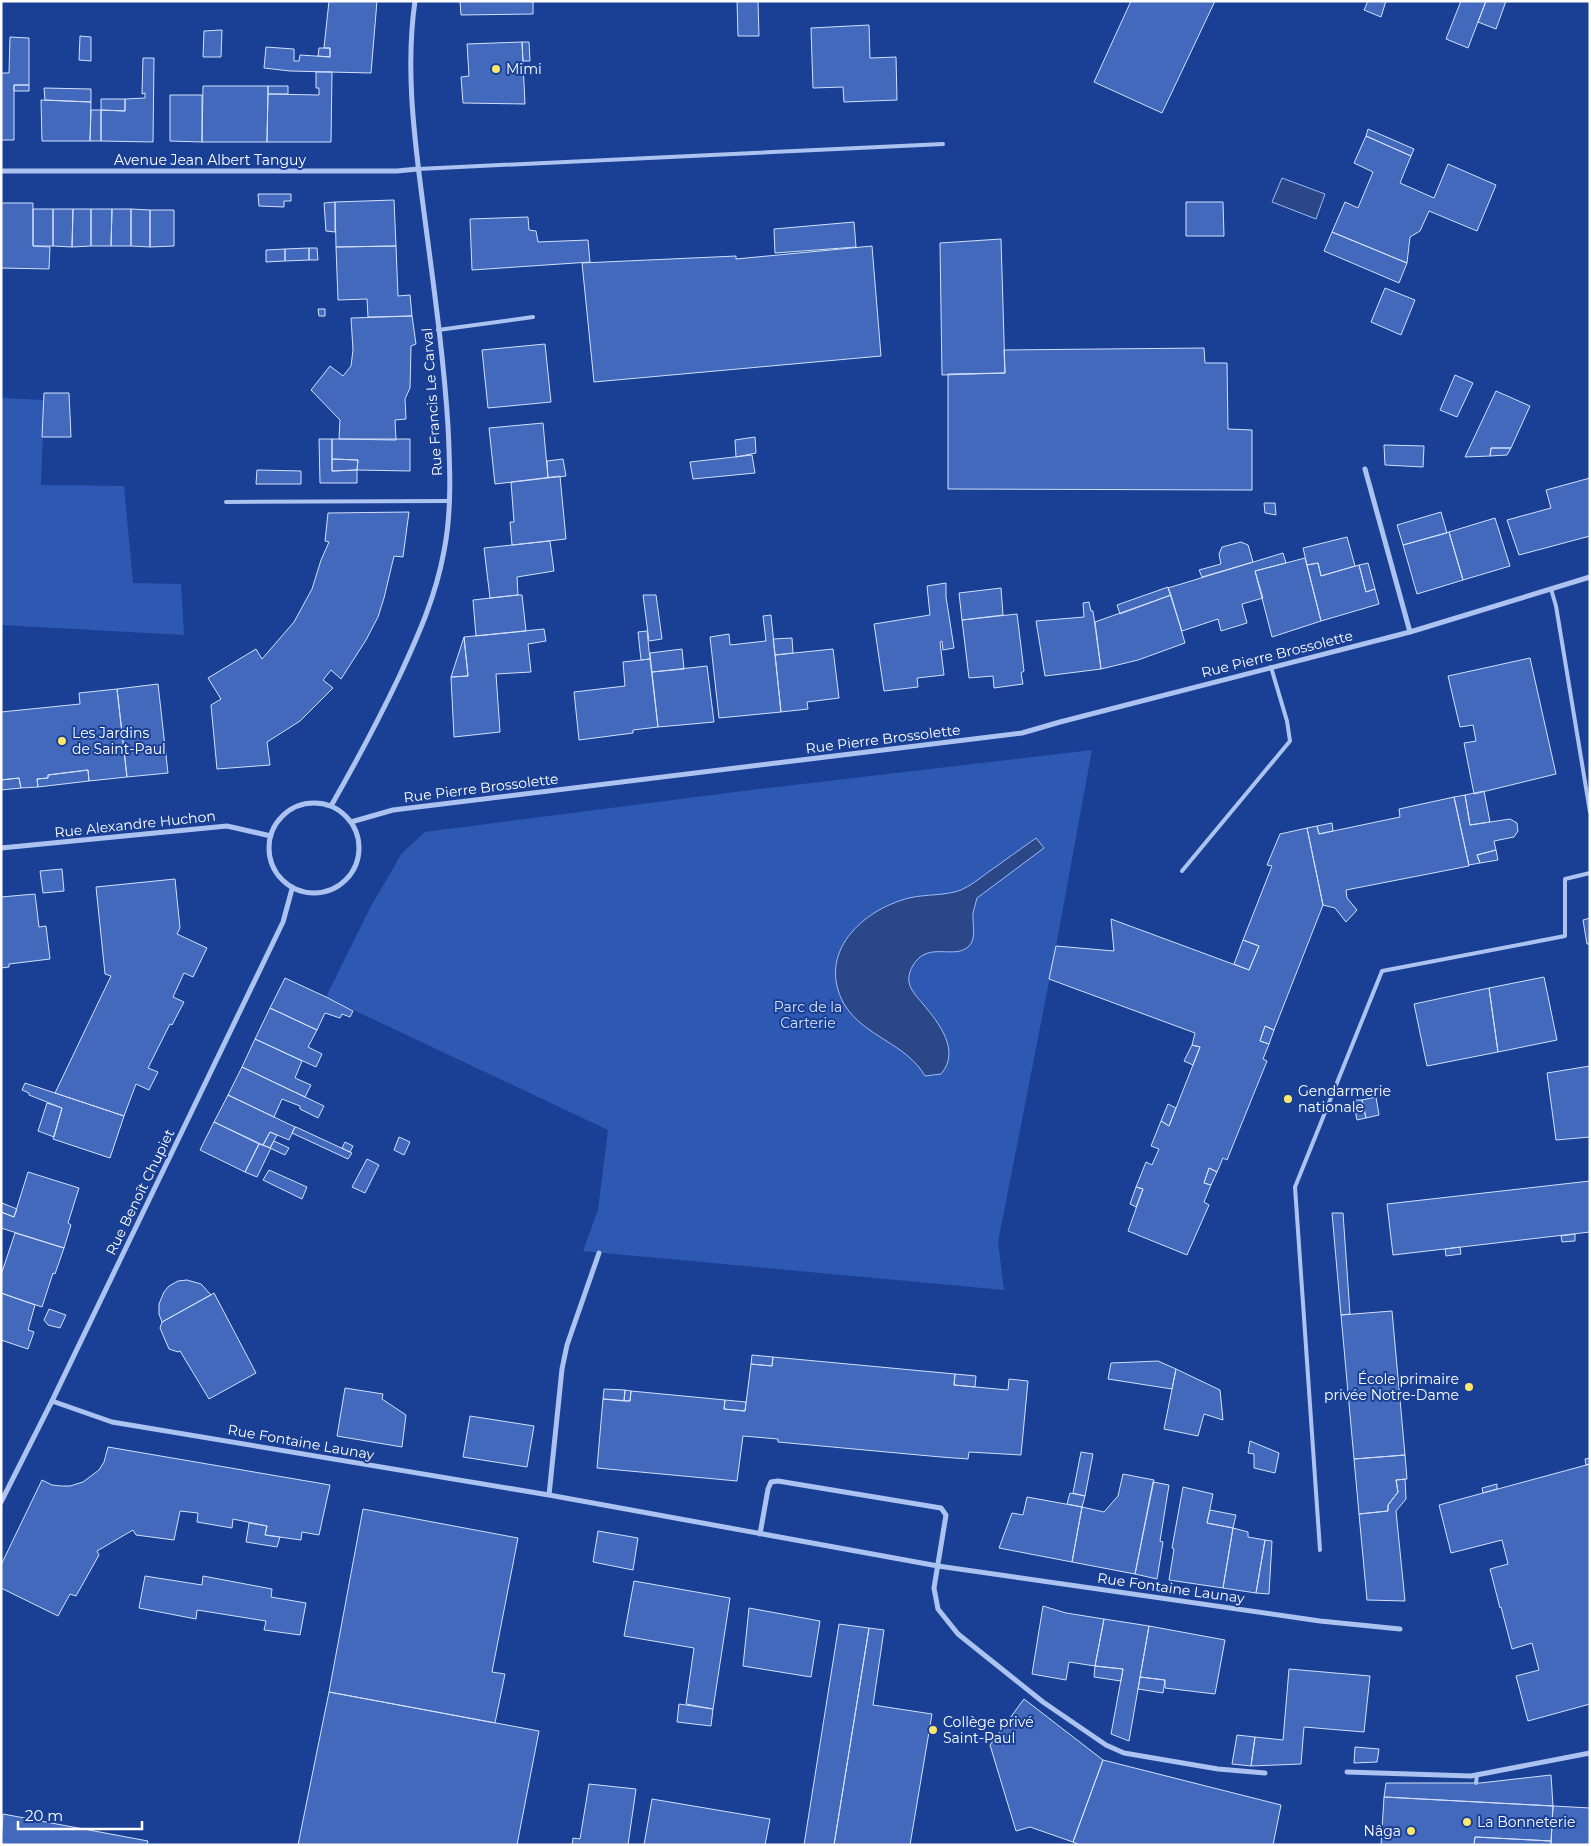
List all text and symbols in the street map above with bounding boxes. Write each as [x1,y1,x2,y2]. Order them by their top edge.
place label: Mimi [506,60,542,78]
marker: Mimi [490,63,502,75]
street label: Avenue Jean Albert Tanguy [114,151,306,169]
street label: Rue Francis Le Carval [418,327,446,477]
street label: Rue Pierre Brossolette [1199,626,1355,682]
street label: Rue Pierre Brossolette [805,721,961,757]
place label: Les Jardins de Saint-Paul [72,724,166,758]
marker: Les Jardins de Saint-Paul [56,735,68,747]
street label: Rue Pierre Brossolette [403,770,559,806]
street label: Rue Alexandre Huchon [53,807,217,841]
park label: Parc de la Carterie [774,998,842,1032]
place label: Gendarmerie nationale [1298,1082,1391,1116]
marker: Gendarmerie nationale [1282,1093,1294,1105]
street label: Rue Benoît Chupiet [102,1126,178,1258]
place label: École primaire privée Notre-Dame [1324,1370,1459,1404]
marker: École primaire privée Notre-Dame [1463,1381,1475,1393]
street label: Rue Fontaine Launay [226,1420,376,1464]
street label: Rue Fontaine Launay [1096,1569,1246,1607]
place label: Collège privé Saint-Paul [943,1713,1034,1747]
marker: Collège privé Saint-Paul [927,1724,939,1736]
scale bar [18,1798,141,1830]
text: 20 m [25,1806,63,1825]
place label: La Bonneterie [1477,1813,1576,1831]
marker: La Bonneterie [1461,1816,1473,1828]
place label: Nâga [1364,1822,1401,1840]
marker: Nâga [1405,1825,1417,1837]

